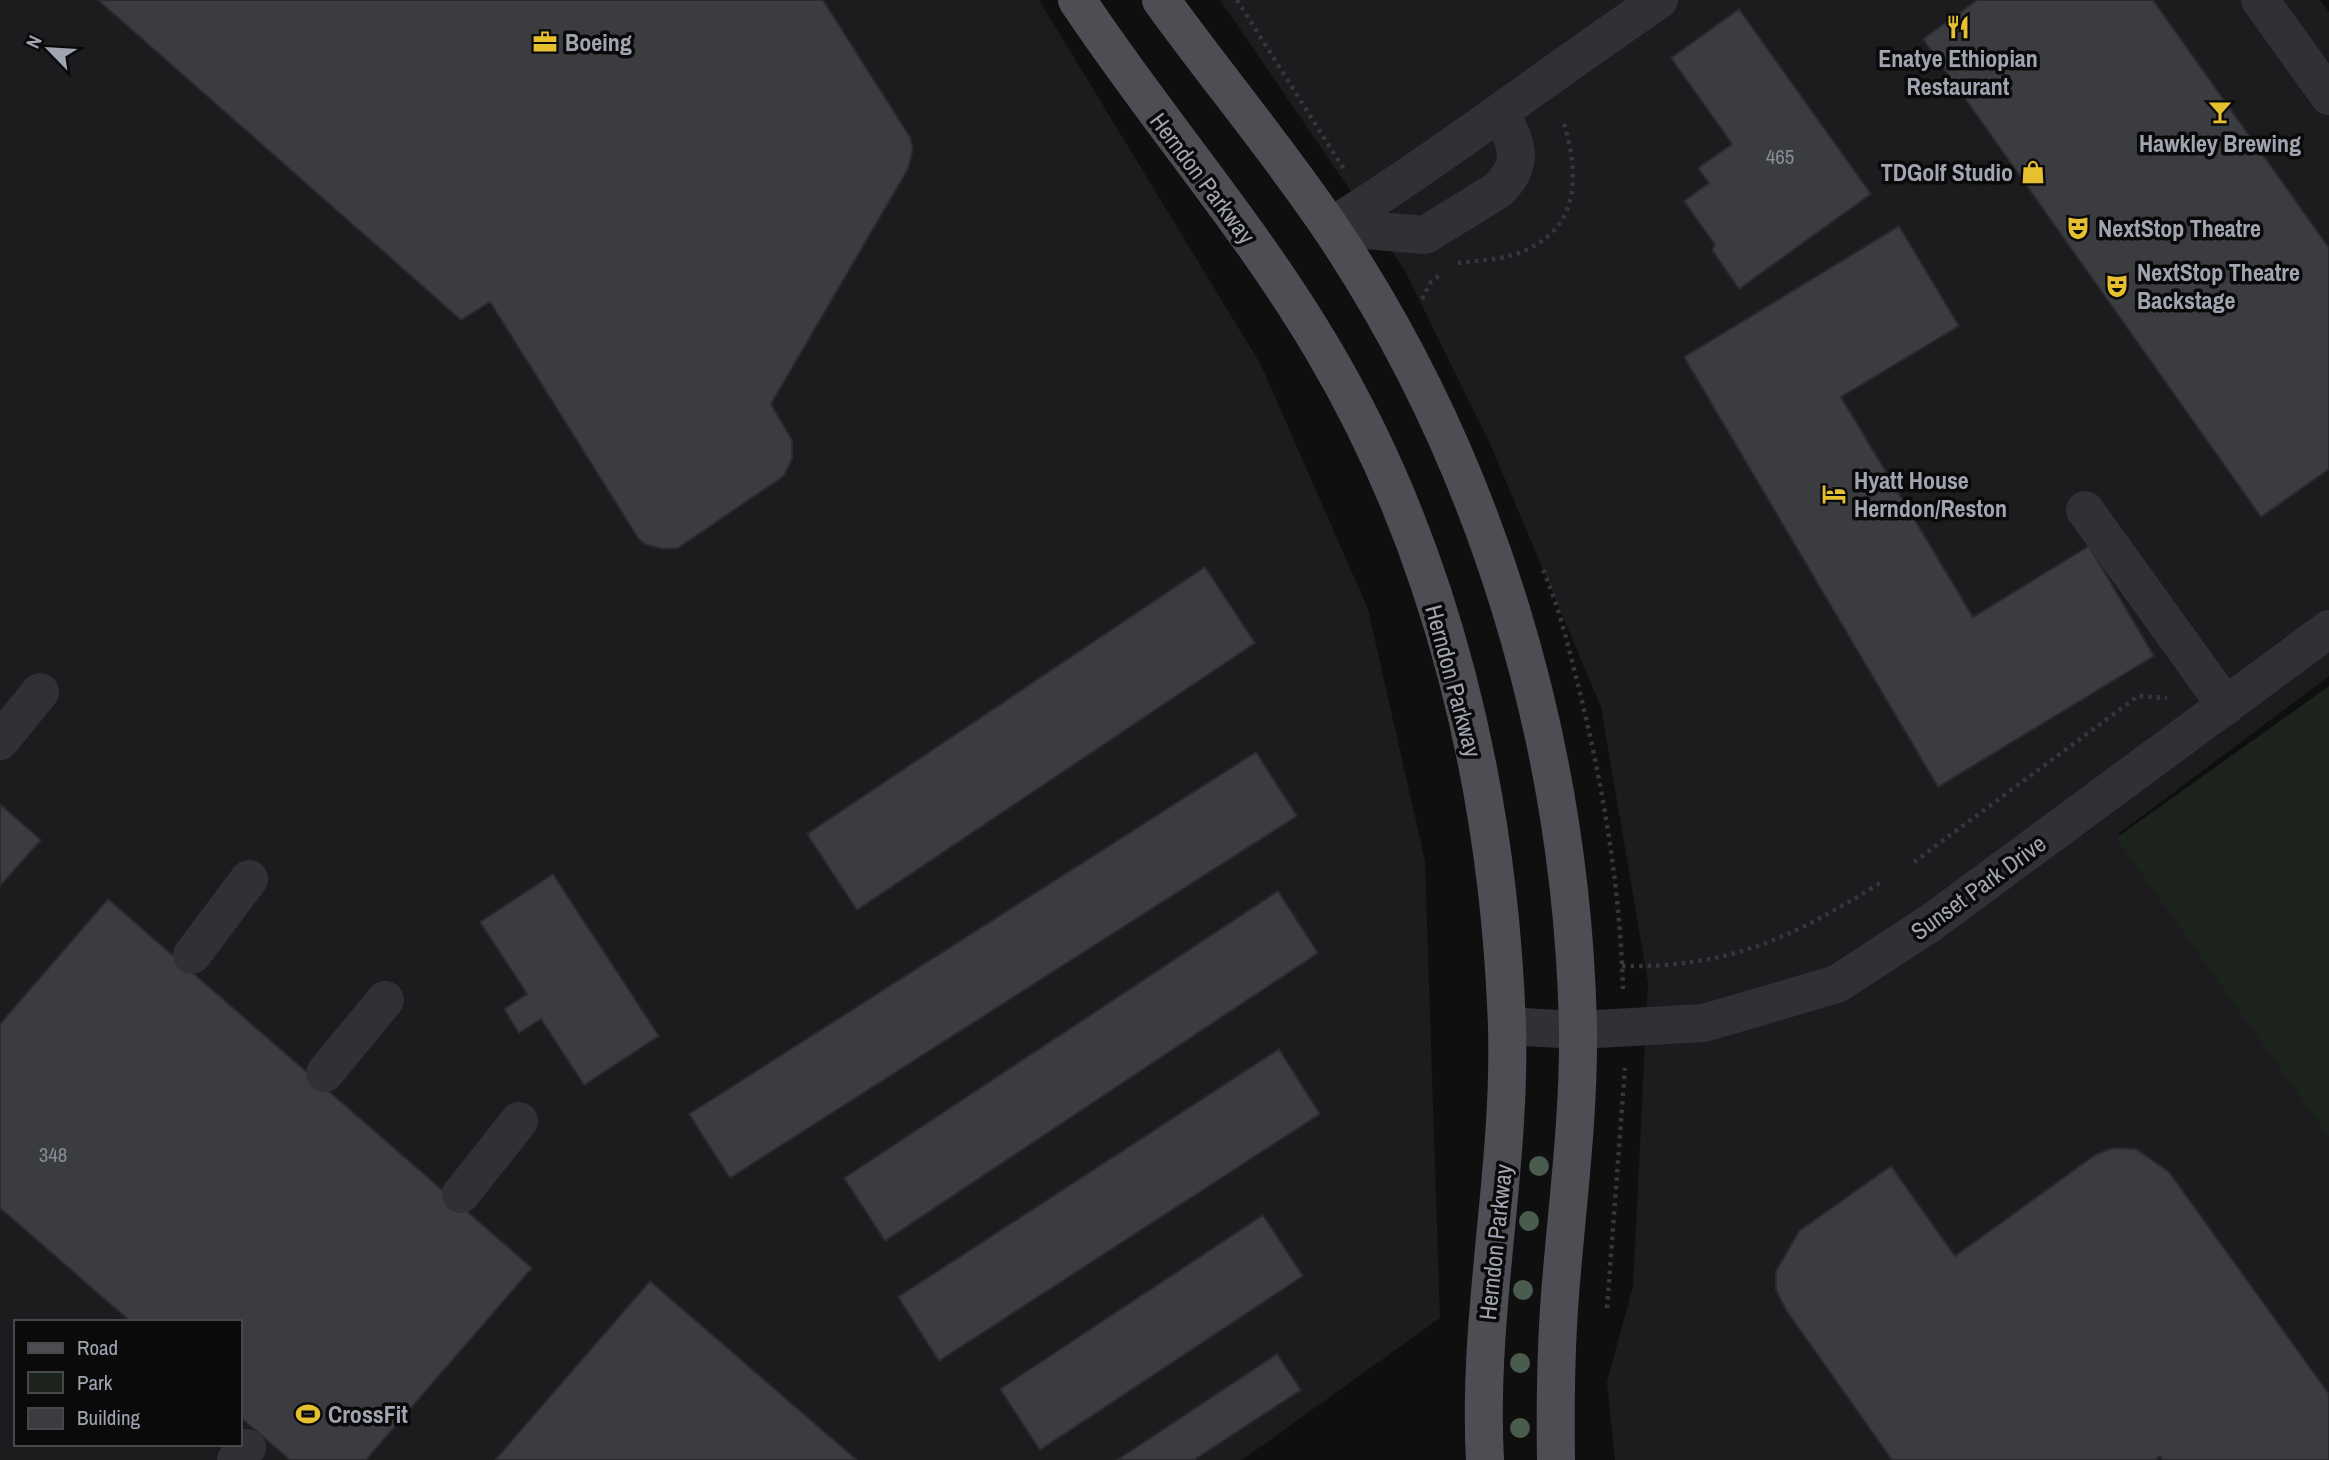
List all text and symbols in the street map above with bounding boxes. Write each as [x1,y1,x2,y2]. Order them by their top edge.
restaurant icon: Enatye Ethiopian Restaurant [1944,13,1972,41]
north arrow [14,14,84,84]
place label: Boeing [565,26,632,58]
office icon: Boeing [531,28,559,56]
text: N [19,31,48,52]
place label: Enatye Ethiopian Restaurant [1878,42,2038,102]
bar icon: Hawkley Brewing [2206,98,2234,126]
street label: Herndon Parkway [1143,106,1263,250]
place label: Hawkley Brewing [2139,127,2301,159]
house number: 465 [1766,142,1794,171]
place label: TDGolf Studio [1881,156,2013,188]
shop icon: TDGolf Studio [2019,158,2047,186]
place label: NextStop Theatre [2098,212,2261,244]
theatre icon: NextStop Theatre [2064,214,2092,242]
place label: NextStop Theatre Backstage [2137,256,2300,316]
theatre icon: NextStop Theatre Backstage [2103,272,2131,300]
place label: Hyatt House Herndon/Reston [1854,464,2007,524]
hotel icon: Hyatt House Herndon/Reston [1820,480,1848,508]
street label: Herndon Parkway [1418,601,1490,761]
street label: Sunset Park Drive [1904,827,2052,947]
house number: 348 [39,1140,67,1169]
street label: Herndon Parkway [1471,1162,1519,1321]
legend [14,1320,242,1446]
text: Road [77,1333,118,1362]
text: Park [77,1368,113,1397]
place label: CrossFit [328,1398,408,1430]
sports icon: CrossFit [294,1400,322,1428]
text: Building [77,1403,141,1432]

